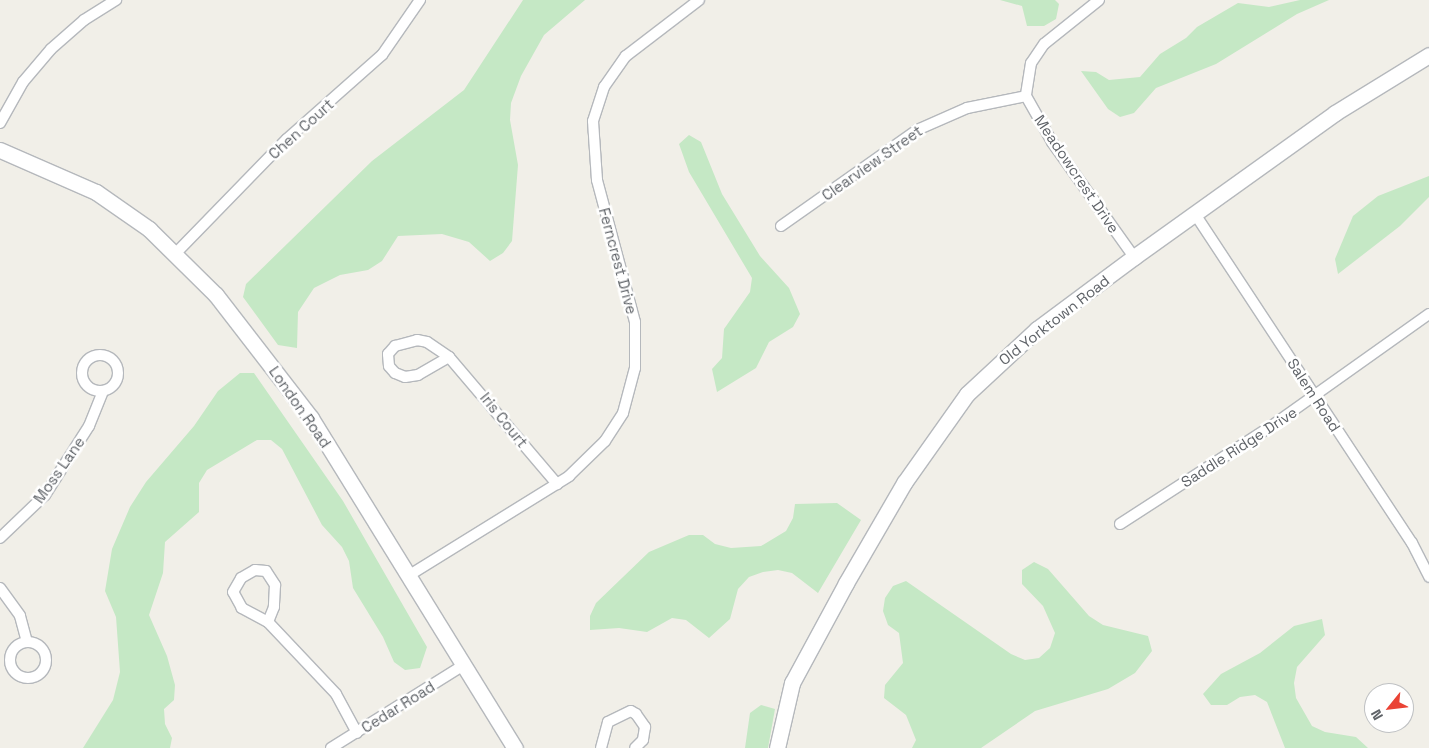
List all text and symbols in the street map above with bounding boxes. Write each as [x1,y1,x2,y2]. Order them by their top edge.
street label: Chen Court [265,95,337,163]
street label: Meadowcrest Drive [1031,112,1123,236]
street label: Clearview Street [818,122,926,204]
street label: Ferncrest Drive [595,206,641,316]
street label: Old Yorktown Road [995,271,1113,369]
street label: Salem Road [1284,355,1344,435]
street label: London Road [265,363,335,451]
street label: Iris Court [476,389,532,451]
street label: Saddle Ridge Drive [1178,403,1300,491]
street label: Moss Lane [30,433,88,507]
street label: Cedar Road [358,677,438,737]
north arrow [1364,683,1414,733]
text: N [1367,706,1387,723]

